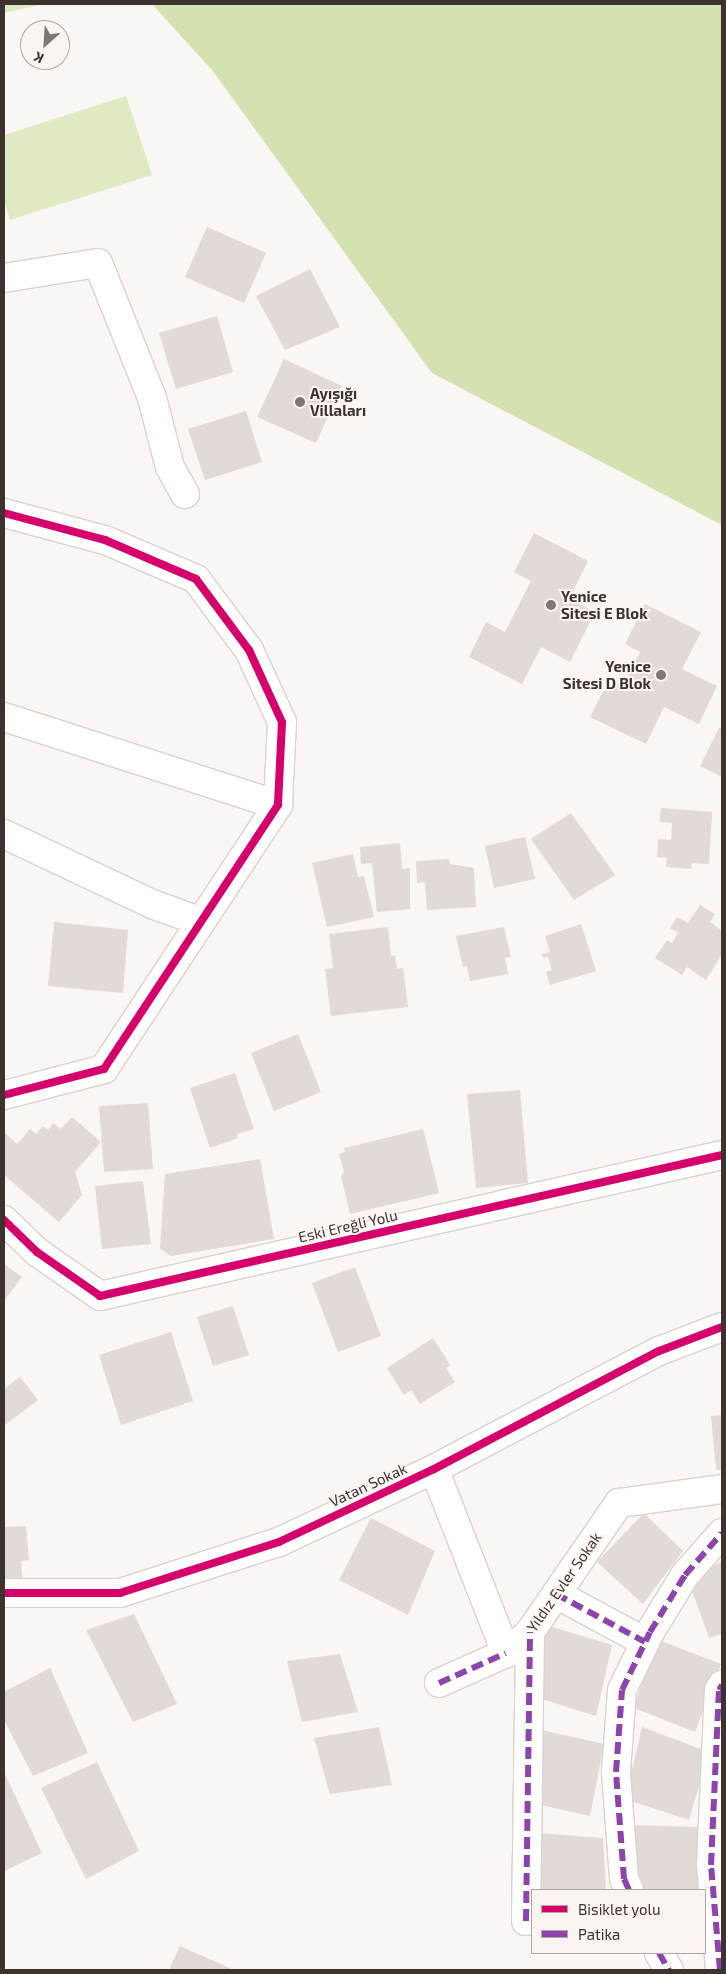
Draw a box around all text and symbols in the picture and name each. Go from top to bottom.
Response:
north arrow [20,20,70,70]
text: K [31,48,46,68]
place label: Ayışığı Villaları [310,384,366,419]
marker: Ayışığı Villaları [294,396,306,408]
place label: Yenice Sitesi E Blok [561,587,648,622]
marker: Yenice Sitesi E Blok [545,599,557,611]
place label: Yenice Sitesi D Blok [563,657,651,692]
marker: Yenice Sitesi D Blok [655,669,667,681]
street label: Eski Ereğli Yolu [296,1206,400,1246]
street label: Vatan Sokak [326,1459,410,1511]
street label: Yıldız Evler Sokak [523,1529,605,1635]
legend [531,1889,706,1954]
text: Bisiklet yolu [578,1900,661,1918]
text: Patika [578,1925,620,1943]

